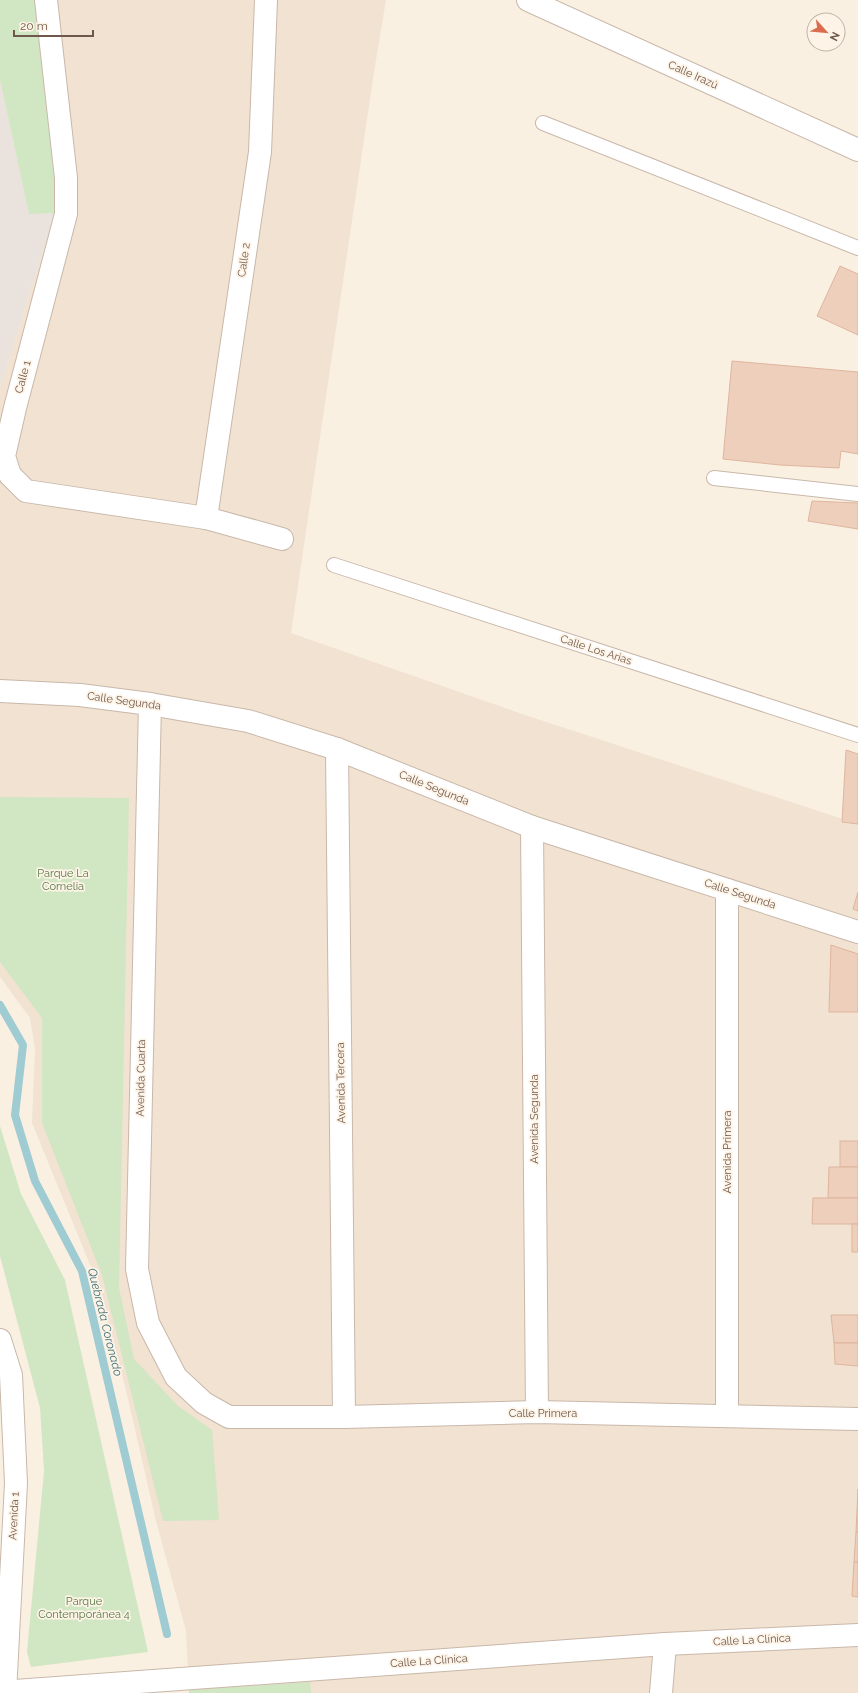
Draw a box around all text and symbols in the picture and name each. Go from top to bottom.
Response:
scale bar [14,12,93,38]
north arrow [806,12,846,52]
text: 20 m [20,19,48,33]
text: N [827,30,842,43]
street label: Calle Irazú [666,58,720,92]
street label: Calle 2 [235,242,253,278]
street label: Calle 1 [12,359,34,395]
street label: Calle Los Arias [559,632,633,668]
street label: Calle Segunda [86,689,162,713]
street label: Calle Segunda [397,768,471,808]
park label: Parque La Cornelia [37,867,89,893]
street label: Calle Segunda [703,876,777,912]
street label: Avenida Cuarta [134,1039,148,1117]
street label: Avenida Tercera [334,1042,348,1124]
street label: Avenida Segunda [528,1074,541,1164]
street label: Avenida Primera [721,1110,734,1194]
water label: Quebrada Coronado [85,1266,125,1378]
street label: Calle Primera [509,1407,577,1420]
street label: Avenida 1 [6,1491,22,1540]
park label: Parque Contemporánea 4 [38,1595,130,1621]
street label: Calle La Clínica [713,1631,791,1649]
street label: Calle La Clínica [390,1652,468,1670]

